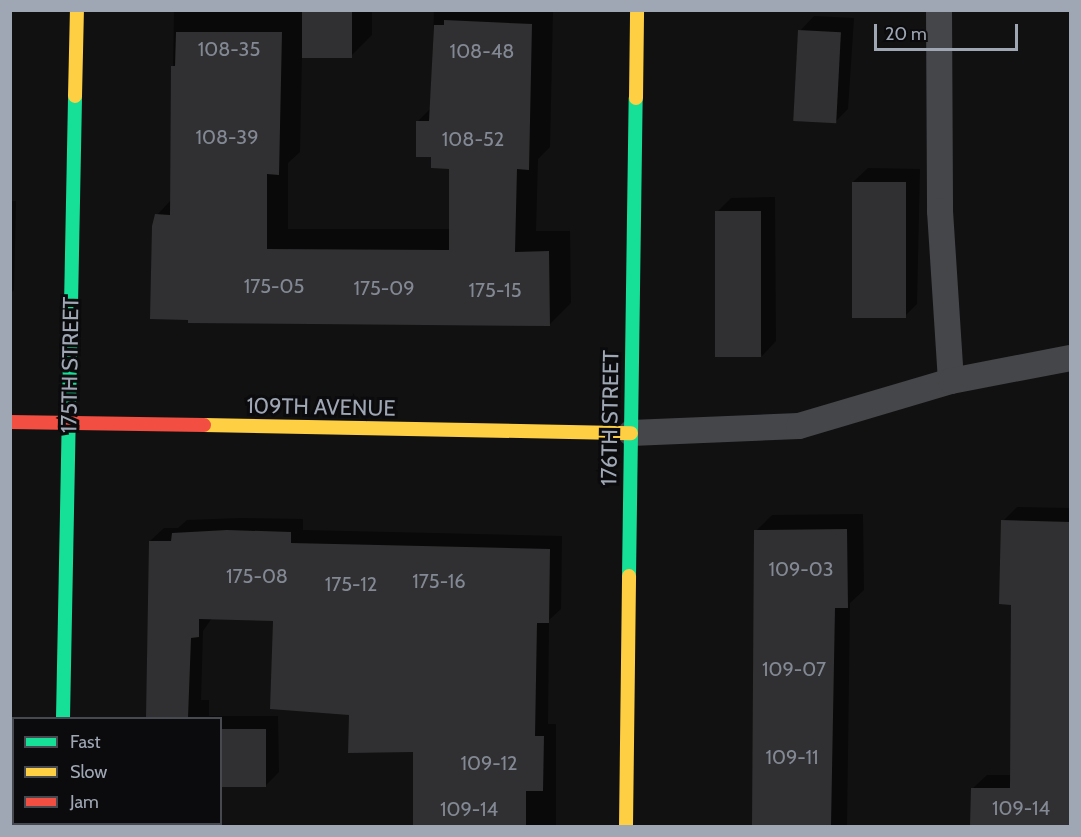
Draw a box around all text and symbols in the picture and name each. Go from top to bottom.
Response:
scale bar [877,12,1021,50]
text: 20 m [885,23,927,45]
house number: 108-35 [198,37,260,61]
house number: 108-48 [450,39,514,63]
house number: 108-39 [196,125,258,149]
house number: 108-52 [442,127,504,151]
house number: 175-05 [244,274,304,298]
house number: 175-09 [353,276,415,300]
house number: 175-15 [469,278,521,302]
street label: 175TH STREET [56,297,84,433]
street label: 176TH STREET [596,350,624,486]
street label: 109TH AVENUE [246,393,396,421]
house number: 109-03 [768,557,834,581]
house number: 175-08 [226,564,288,588]
house number: 175-16 [412,569,466,593]
house number: 175-12 [325,572,377,596]
house number: 109-07 [762,657,826,681]
legend [12,717,222,825]
text: Fast [70,731,101,753]
house number: 109-11 [765,745,819,769]
house number: 109-12 [460,751,518,775]
text: Slow [70,761,107,783]
text: Jam [70,791,99,813]
house number: 109-14 [992,796,1050,820]
house number: 109-14 [440,797,498,821]

